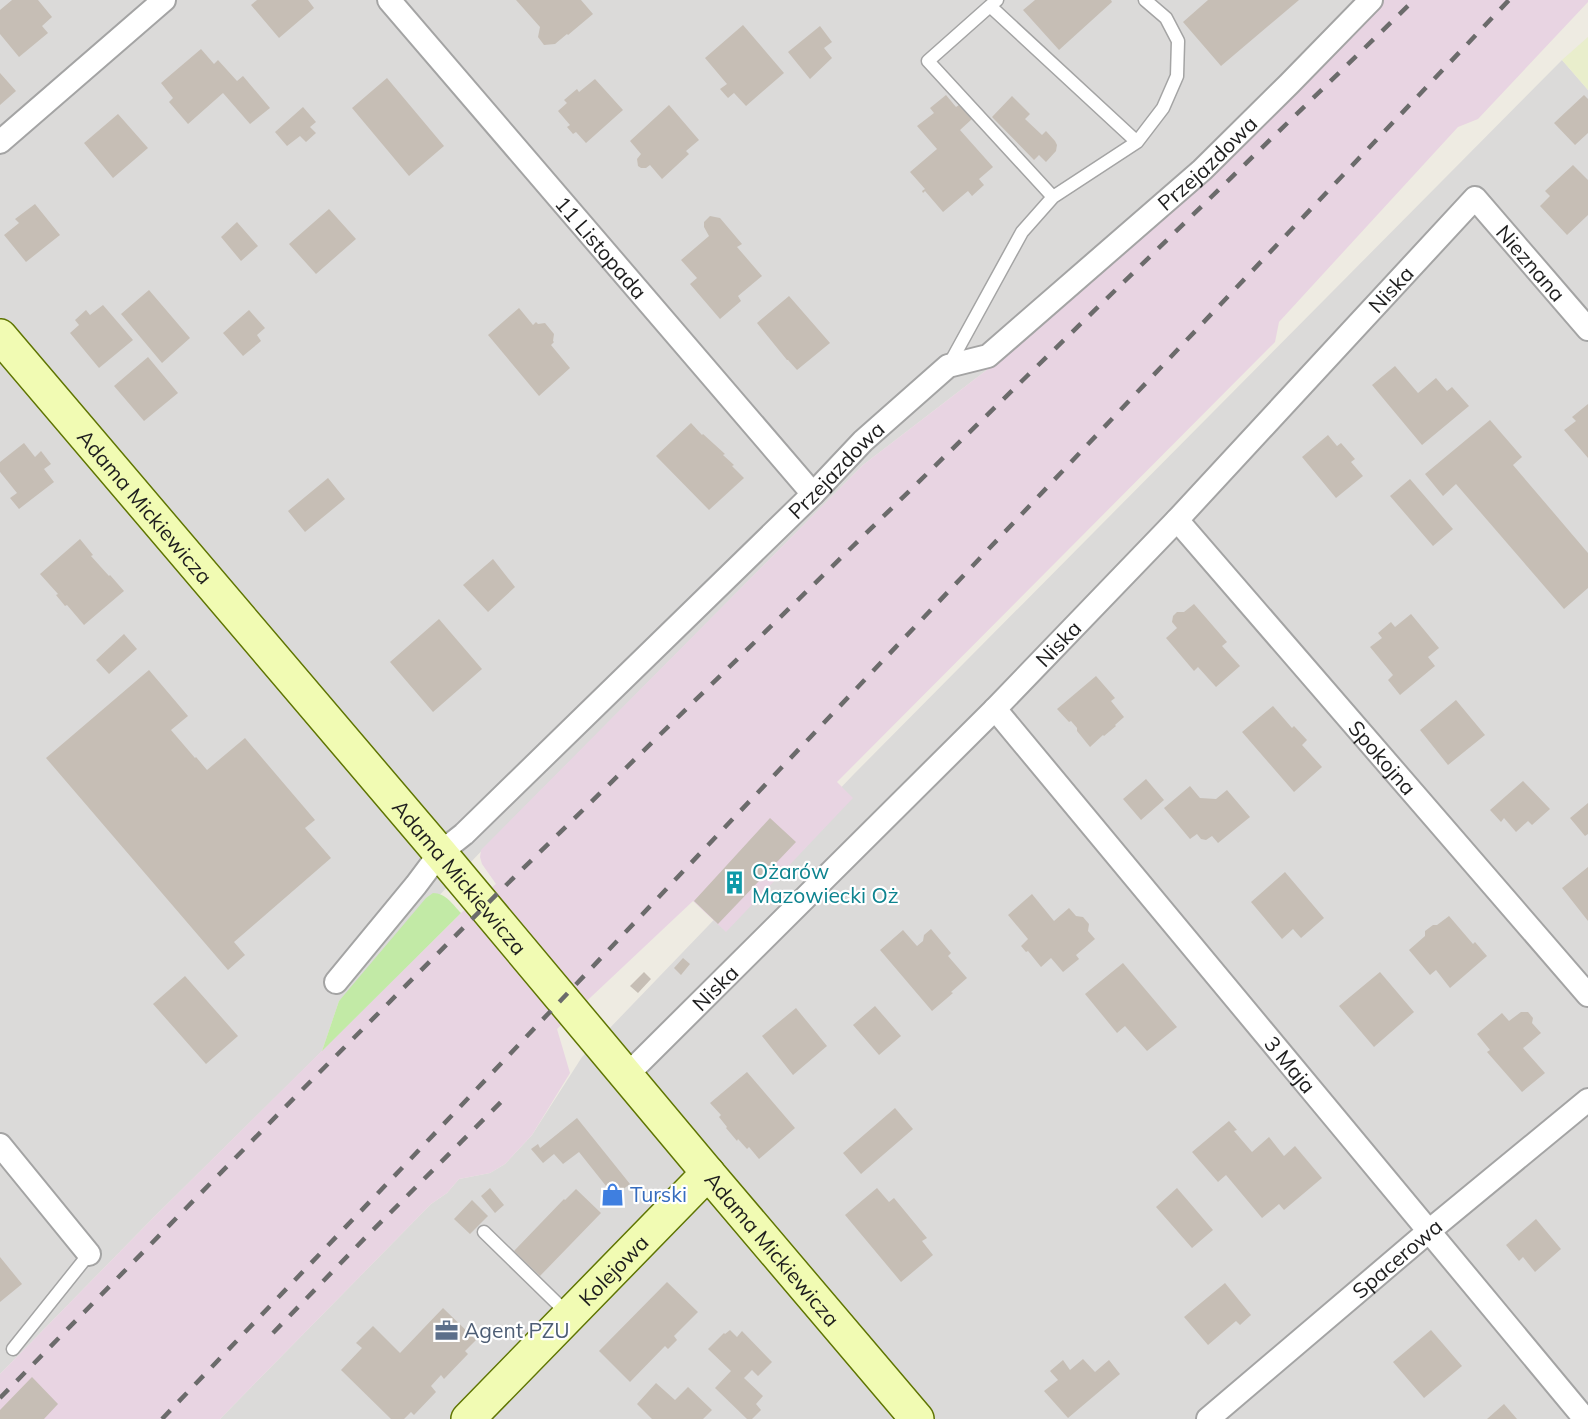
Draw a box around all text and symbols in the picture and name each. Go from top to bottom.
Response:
street label: Przejazdowa [1152,110,1262,216]
street label: 11 Listopada [550,191,653,304]
street label: Nieznana [1491,219,1571,307]
street label: Niska [1363,260,1419,318]
street label: Przejazdowa [782,415,890,524]
street label: Adama Mickiewicza [72,424,218,589]
street label: Niska [1030,615,1086,672]
street label: Spokojna [1343,715,1422,800]
street label: Adama Mickiewicza [387,794,532,960]
place label: Ożarów Mazowiecki Oż [752,858,899,908]
building icon: Ożarów Mazowiecki Oż [721,870,747,896]
street label: Niska [686,959,743,1016]
street label: 3 Maja [1259,1031,1321,1098]
street label: Adama Mickiewicza [700,1166,846,1332]
shop icon: Turski [599,1181,625,1207]
place label: Turski [630,1181,687,1207]
street label: Spacerowa [1347,1213,1447,1304]
street label: Kolejowa [573,1229,654,1311]
office icon: Agent PZU [433,1317,459,1343]
place label: Agent PZU [464,1317,570,1343]

